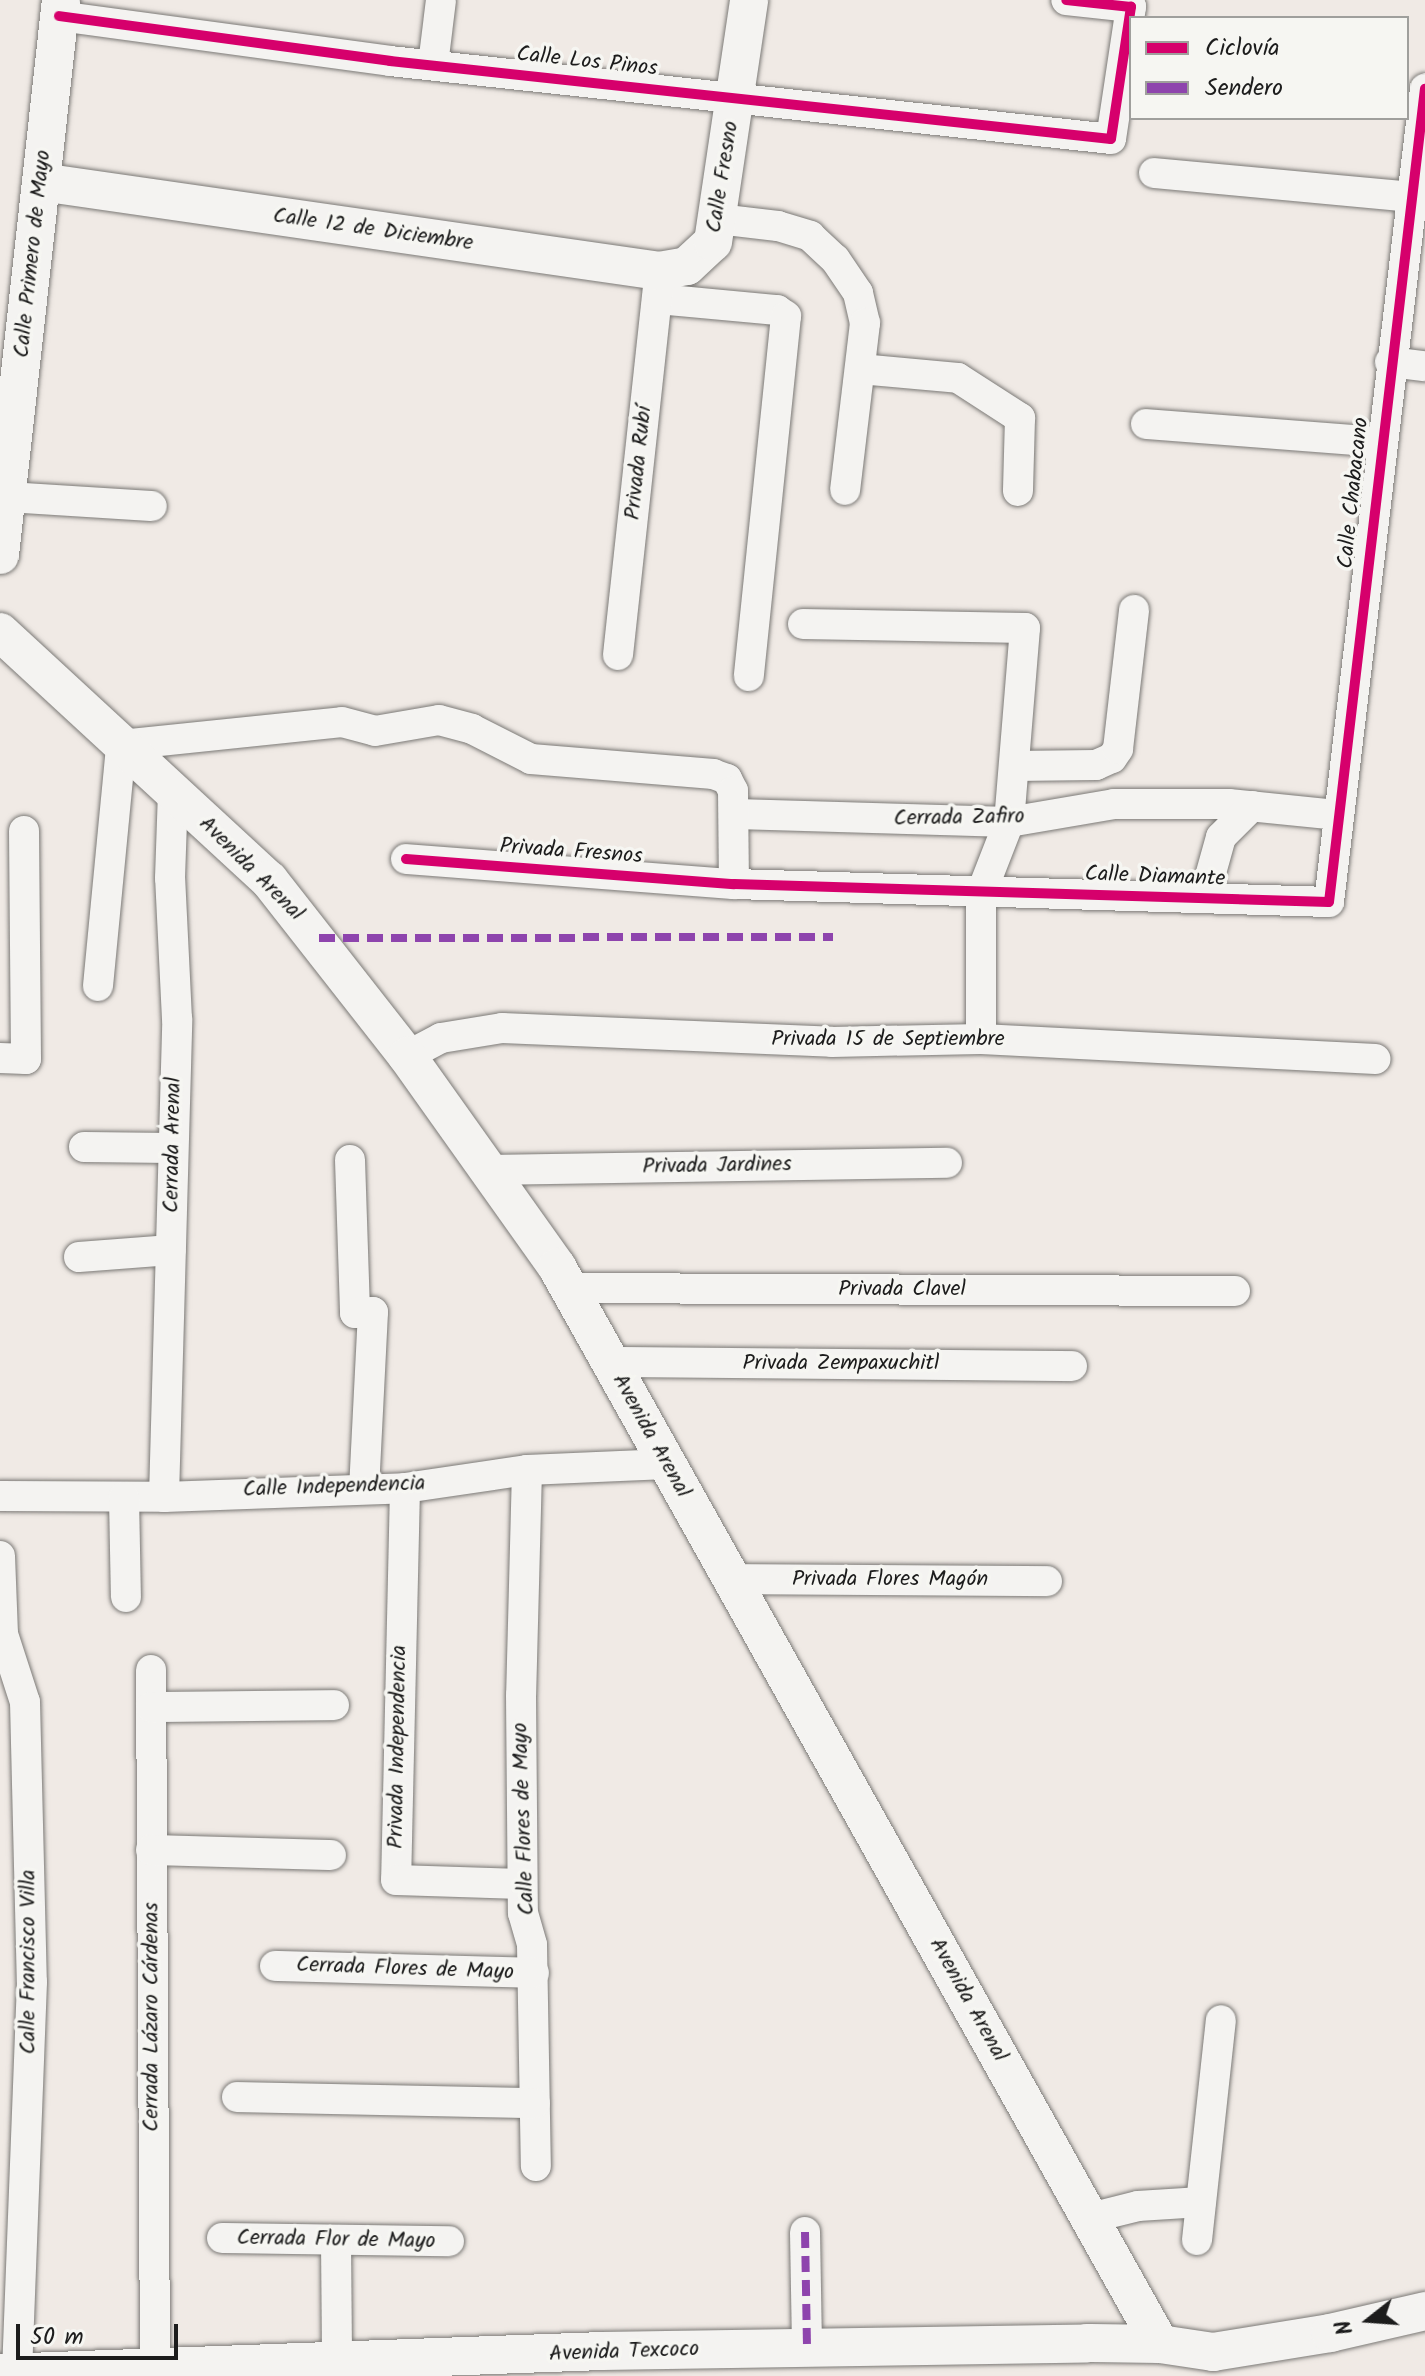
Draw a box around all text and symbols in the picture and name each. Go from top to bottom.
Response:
legend [1129,16,1409,120]
text: Ciclovía [1205,29,1280,68]
street label: Calle Los Pinos [515,41,659,83]
text: Sendero [1205,69,1283,108]
street label: Calle Fresno [701,119,745,235]
street label: Calle Primero de Mayo [9,149,57,359]
street label: Calle 12 de Diciembre [271,203,475,257]
street label: Privada Rubí [620,405,658,521]
street label: Calle Chabacano [1333,416,1375,570]
street label: Cerrada Zafiro [893,804,1025,832]
street label: Avenida Arenal [193,811,309,927]
street label: Privada Fresnos [499,834,643,870]
street label: Calle Diamante [1084,861,1226,893]
street label: Privada 15 de Septiembre [771,1027,1005,1053]
street label: Cerrada Arenal [159,1077,187,1213]
street label: Privada Jardines [642,1151,792,1181]
street label: Privada Clavel [838,1277,966,1303]
street label: Privada Zempaxuchitl [743,1351,939,1377]
street label: Avenida Arenal [606,1369,696,1503]
street label: Calle Independencia [242,1471,426,1503]
street label: Privada Flores Magón [792,1567,988,1593]
street label: Privada Independencia [383,1645,413,1849]
street label: Calle Flores de Mayo [507,1722,541,1916]
street label: Calle Francisco Villa [16,1870,42,2054]
street label: Cerrada Lázaro Cárdenas [139,1902,165,2132]
street label: Avenida Arenal [923,1933,1013,2067]
street label: Cerrada Flores de Mayo [296,1952,514,1986]
street label: Cerrada Flor de Mayo [236,2225,436,2255]
north arrow [1329,2280,1409,2360]
scale bar [20,2308,182,2358]
text: N [1327,2315,1364,2339]
text: 50 m [30,2318,84,2357]
street label: Avenida Texcoco [548,2336,700,2368]

